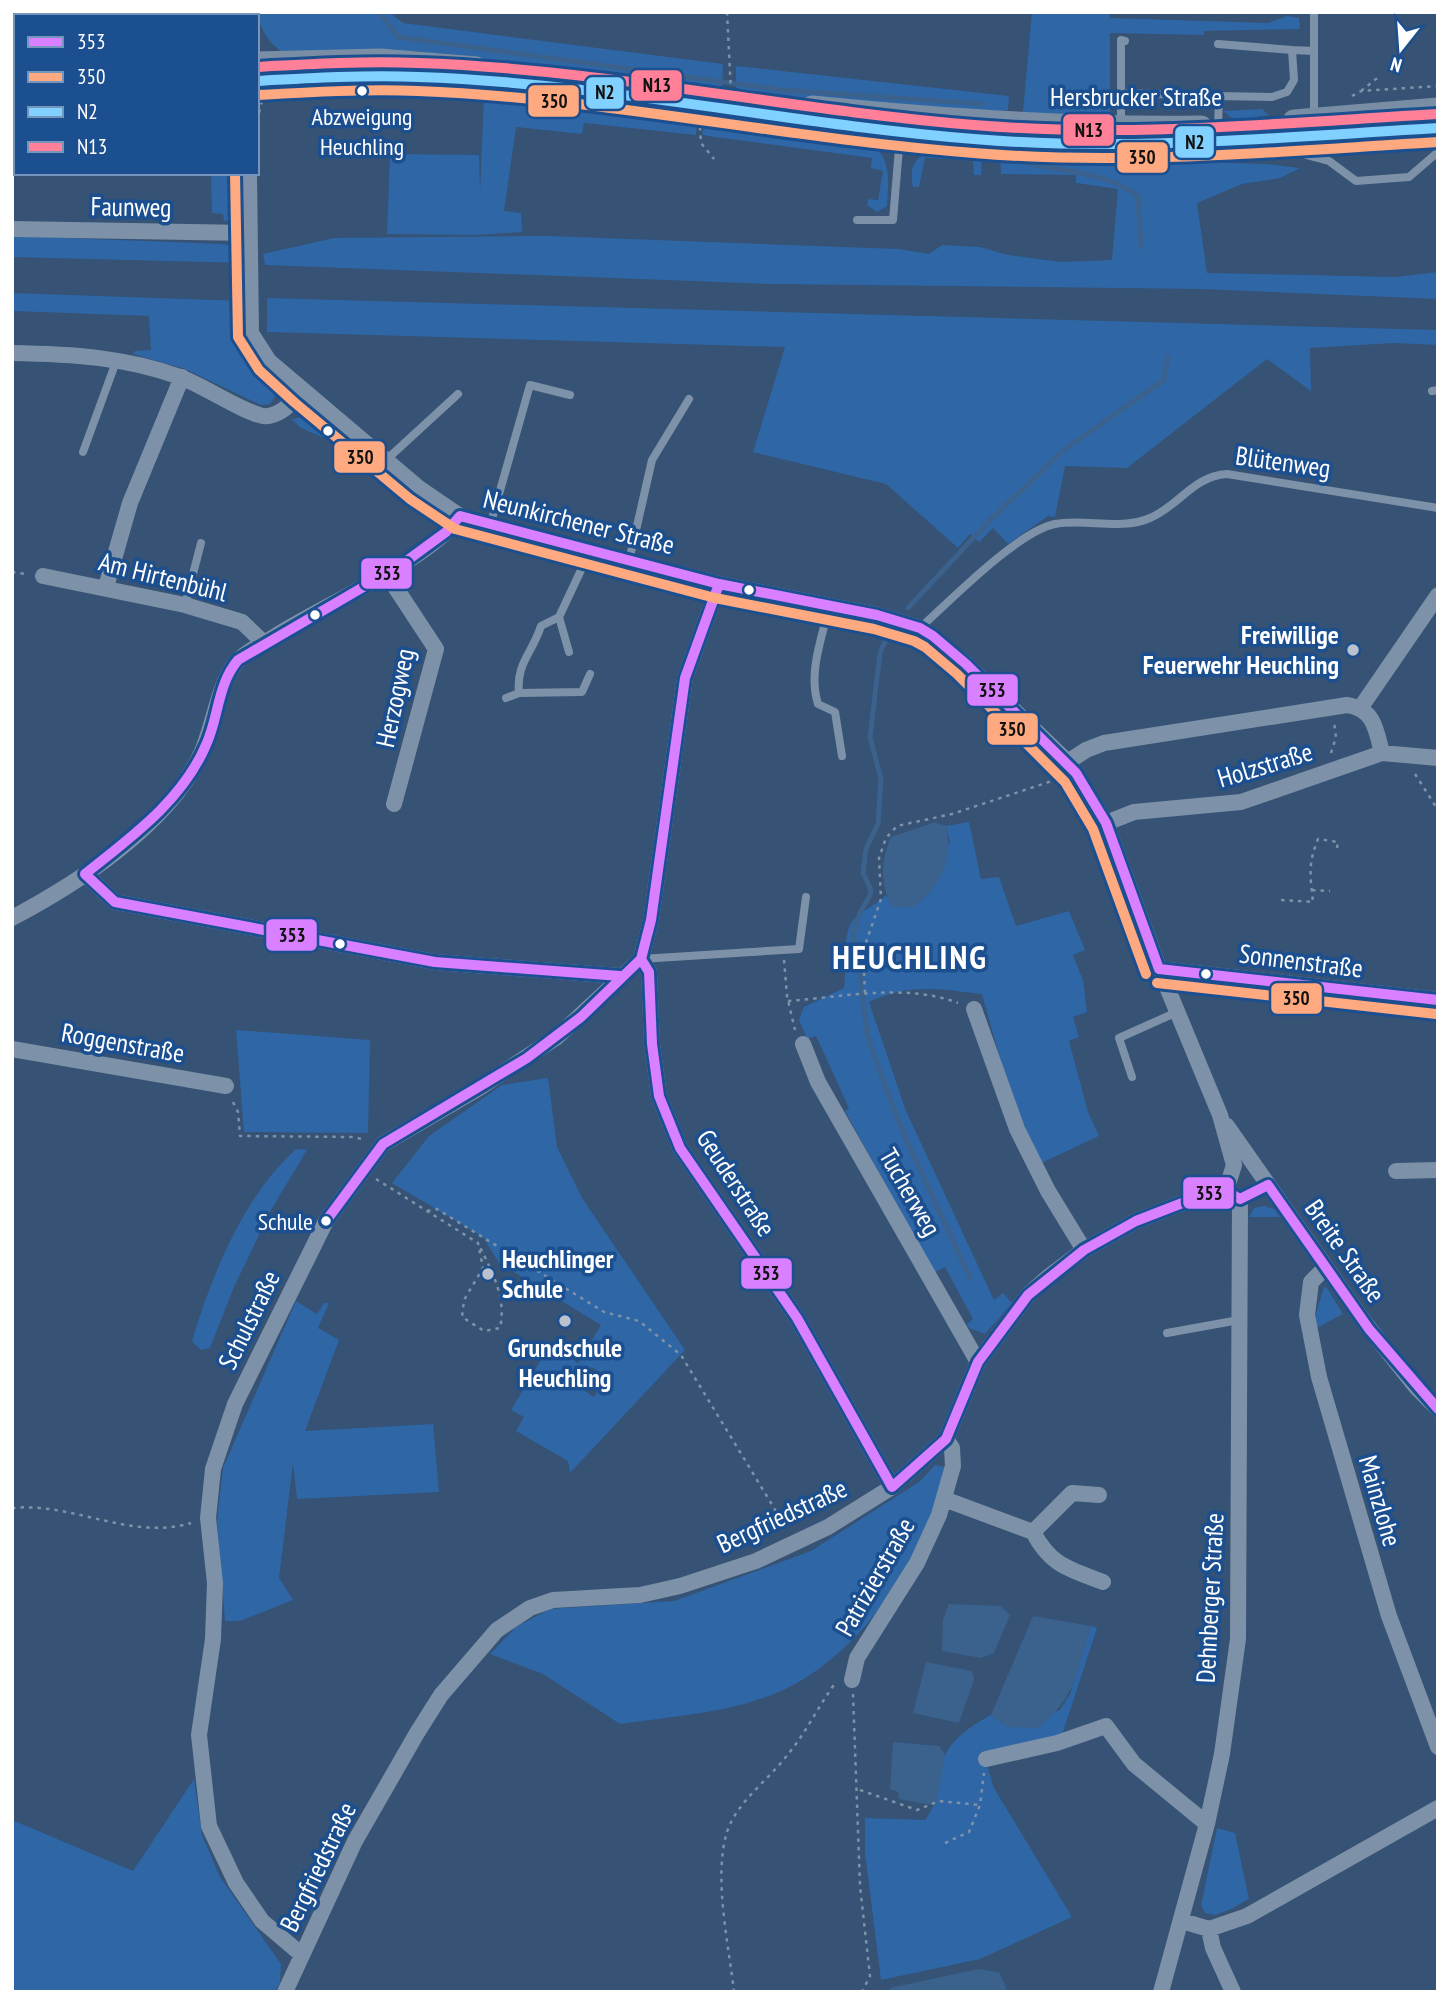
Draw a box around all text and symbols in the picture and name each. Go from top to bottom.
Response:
legend [14,14,259,175]
north arrow [1366,14,1436,84]
text: 353 [77,28,105,55]
text: N [1388,52,1404,78]
text: 350 [77,63,105,90]
line badge: N13 [630,69,683,102]
text: N13 [643,73,671,97]
line badge: N2 [585,76,625,110]
text: N2 [595,80,615,104]
street label: Hersbrucker Straße [1050,80,1222,113]
marker: Abzweigung Heuchling [355,84,369,98]
line badge: 350 [527,84,580,118]
text: 350 [540,89,568,113]
text: N2 [77,98,98,125]
place label: Abzweigung Heuchling [312,101,412,162]
line badge: N13 [1062,113,1115,147]
text: N13 [1075,118,1103,142]
line badge: N2 [1174,125,1215,159]
text: N2 [1185,130,1205,154]
text: N13 [77,133,107,160]
line badge: 350 [1116,141,1169,174]
text: 350 [1128,145,1156,169]
street label: Faunweg [90,189,172,224]
unlabelled marker [321,424,335,438]
street label: Blütenweg [1233,439,1333,484]
line badge: 350 [333,440,386,474]
text: 350 [346,445,374,469]
street label: Neunkirchener Straße [480,482,678,561]
street label: Am Hirtenbühl [95,545,231,608]
line badge: 353 [360,557,413,590]
text: 353 [373,561,401,585]
unlabelled marker [742,583,756,597]
unlabelled marker [308,608,322,622]
place label: Freiwillige Feuerwehr Heuchling [1143,618,1339,681]
marker: Freiwillige Feuerwehr Heuchling [1345,642,1361,658]
street label: Herzogweg [368,645,421,750]
line badge: 353 [966,673,1019,707]
text: 353 [978,678,1006,702]
line badge: 350 [986,712,1039,746]
text: 350 [998,717,1026,741]
street label: Holzstraße [1213,734,1316,795]
line badge: 353 [265,918,318,952]
text: 353 [278,923,306,947]
district label: HEUCHLING [832,935,988,978]
unlabelled marker [333,937,347,951]
street label: Sonnenstraße [1237,937,1365,984]
unlabelled marker [1199,967,1213,981]
line badge: 350 [1270,982,1323,1015]
text: 350 [1282,986,1310,1010]
street label: Roggenstraße [59,1015,187,1070]
street label: Geuderstraße [690,1123,783,1242]
street label: Tucherweg [872,1142,949,1242]
line badge: 353 [1182,1176,1235,1210]
text: 353 [1195,1181,1223,1205]
street label: Breite Straße [1298,1193,1393,1309]
place label: Schule [258,1206,313,1237]
marker: Schule [319,1214,333,1228]
place label: Heuchlinger Schule [502,1242,614,1305]
line badge: 353 [740,1257,793,1290]
text: 353 [752,1261,780,1285]
street label: Schulstraße [210,1265,287,1375]
marker: Heuchlinger Schule [480,1266,496,1282]
marker: Grundschule Heuchling [557,1313,573,1329]
place label: Grundschule Heuchling [508,1331,622,1394]
street label: Mainzlohe [1352,1452,1409,1550]
street label: Bergfriedstraße [712,1471,852,1560]
street label: Patrizierstraße [828,1512,922,1642]
street label: Dehnberger Straße [1189,1512,1230,1684]
street label: Bergfriedstraße [272,1797,363,1937]

